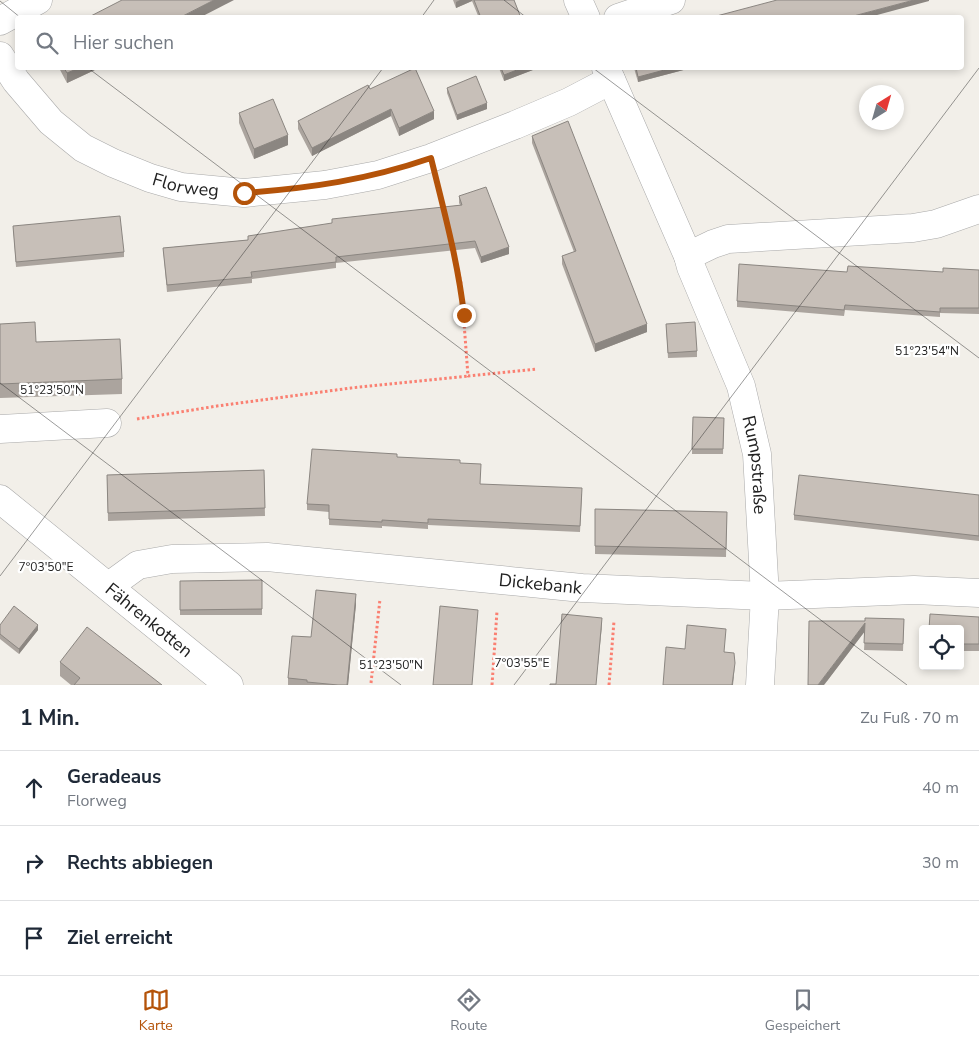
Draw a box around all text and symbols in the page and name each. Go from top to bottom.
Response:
search box [15,15,964,70]
icon: search [33,29,61,57]
text: Hier suchen [73,30,174,56]
north arrow [859,85,904,130]
street label: Florweg [150,167,220,203]
route start [233,182,256,205]
route end [453,304,476,327]
text: 51°23'54"N [895,343,959,359]
text: 51°23'50"N [20,382,84,398]
street label: Rumpstraße [736,413,772,515]
text: 7°03'50"E [19,559,73,575]
street label: Dickebank [498,568,584,600]
street label: Fährenkotten [100,577,198,663]
map controls [919,625,964,670]
button: locate [919,625,964,670]
text: 7°03'55"E [495,655,549,671]
text: 51°23'50"N [359,657,423,673]
text: 1 Min. [20,704,79,732]
text: Zu Fuß · 70 m [860,707,959,729]
text: Geradeaus [67,764,161,790]
icon: ahead [20,774,48,802]
text: 40 m [922,777,959,799]
text: Florweg [67,790,127,812]
icon: right [20,849,48,877]
text: Rechts abbiegen [67,850,213,876]
text: 30 m [922,852,959,874]
icon: arrive [20,924,48,952]
text: Ziel erreicht [67,925,172,951]
tab: Karte [139,986,173,1035]
tab: Route [450,986,487,1035]
tab: Gespeichert [765,986,840,1035]

